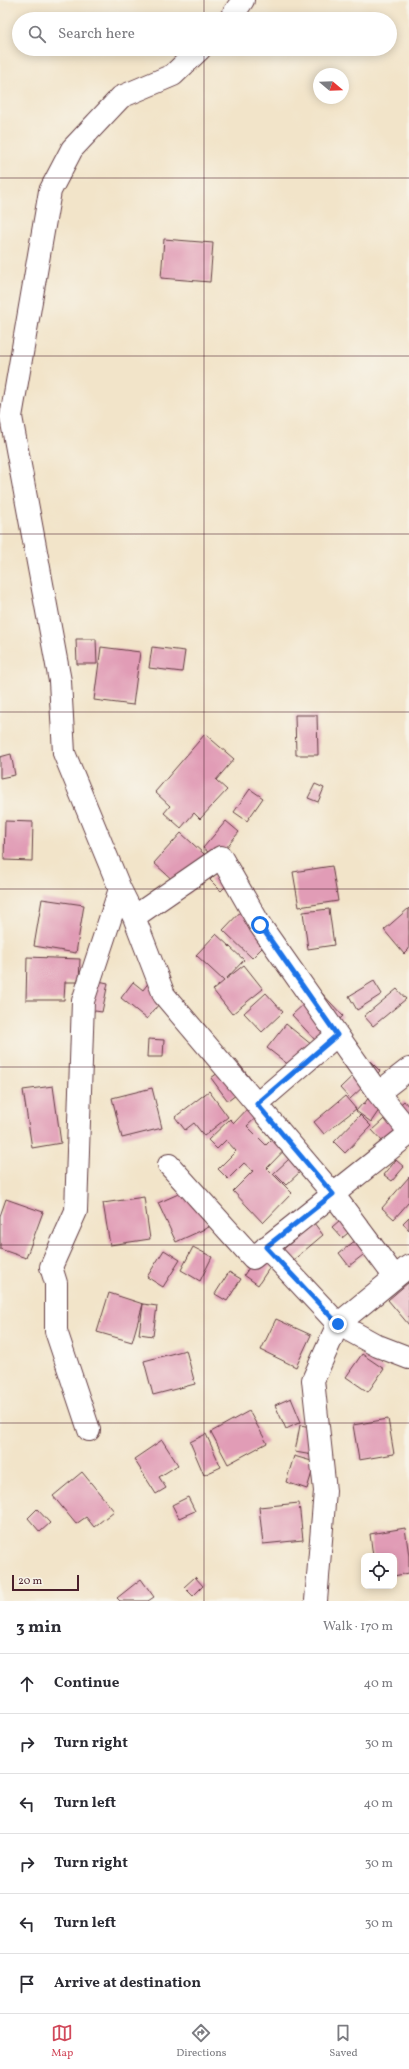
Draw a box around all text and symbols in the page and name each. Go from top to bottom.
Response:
search box [12,12,397,56]
icon: search [26,23,48,45]
text: Search here [58,24,135,45]
north arrow [313,68,349,104]
route start [251,916,269,934]
route end [329,1315,347,1333]
map controls [361,1553,397,1589]
button: locate [361,1553,397,1589]
scale bar [12,1573,79,1592]
text: 20 m [18,1574,42,1589]
text: 3 min [16,1616,62,1639]
text: Walk · 170 m [323,1618,393,1636]
icon: ahead [16,1673,38,1695]
text: Continue [54,1673,119,1694]
text: 40 m [364,1675,393,1693]
icon: right [16,1733,38,1755]
text: Turn right [54,1733,128,1754]
text: 30 m [365,1735,393,1753]
icon: left [16,1793,38,1815]
text: Turn left [54,1793,116,1814]
text: 40 m [364,1795,393,1813]
icon: right [16,1853,38,1875]
text: Turn right [54,1853,128,1874]
text: 30 m [365,1855,393,1873]
icon: left [16,1913,38,1935]
text: Turn left [54,1913,116,1934]
text: 30 m [365,1915,393,1933]
icon: arrive [16,1973,38,1995]
text: Arrive at destination [54,1973,201,1994]
tab: Map [51,2022,73,2061]
tab: Directions [176,2022,227,2061]
tab: Saved [329,2022,358,2061]

